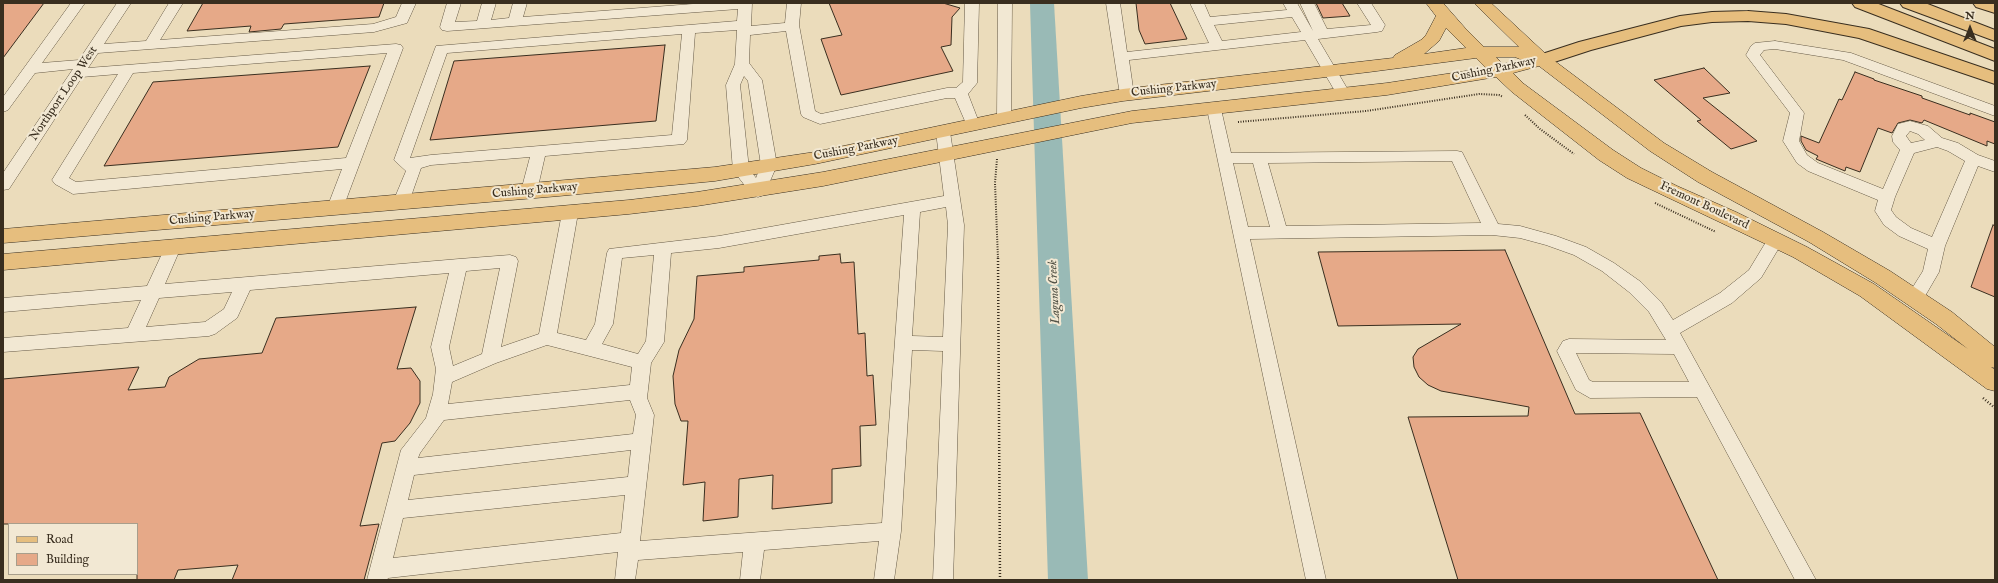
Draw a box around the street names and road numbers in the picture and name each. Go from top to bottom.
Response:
street label: Northport Loop West [27,44,101,144]
street label: Cushing Parkway [1451,54,1537,86]
street label: Cushing Parkway [1131,77,1217,101]
street label: Cushing Parkway [813,134,899,164]
street label: Fremont Boulevard [1657,179,1751,233]
street label: Cushing Parkway [492,180,578,202]
street label: Cushing Parkway [169,207,255,229]

